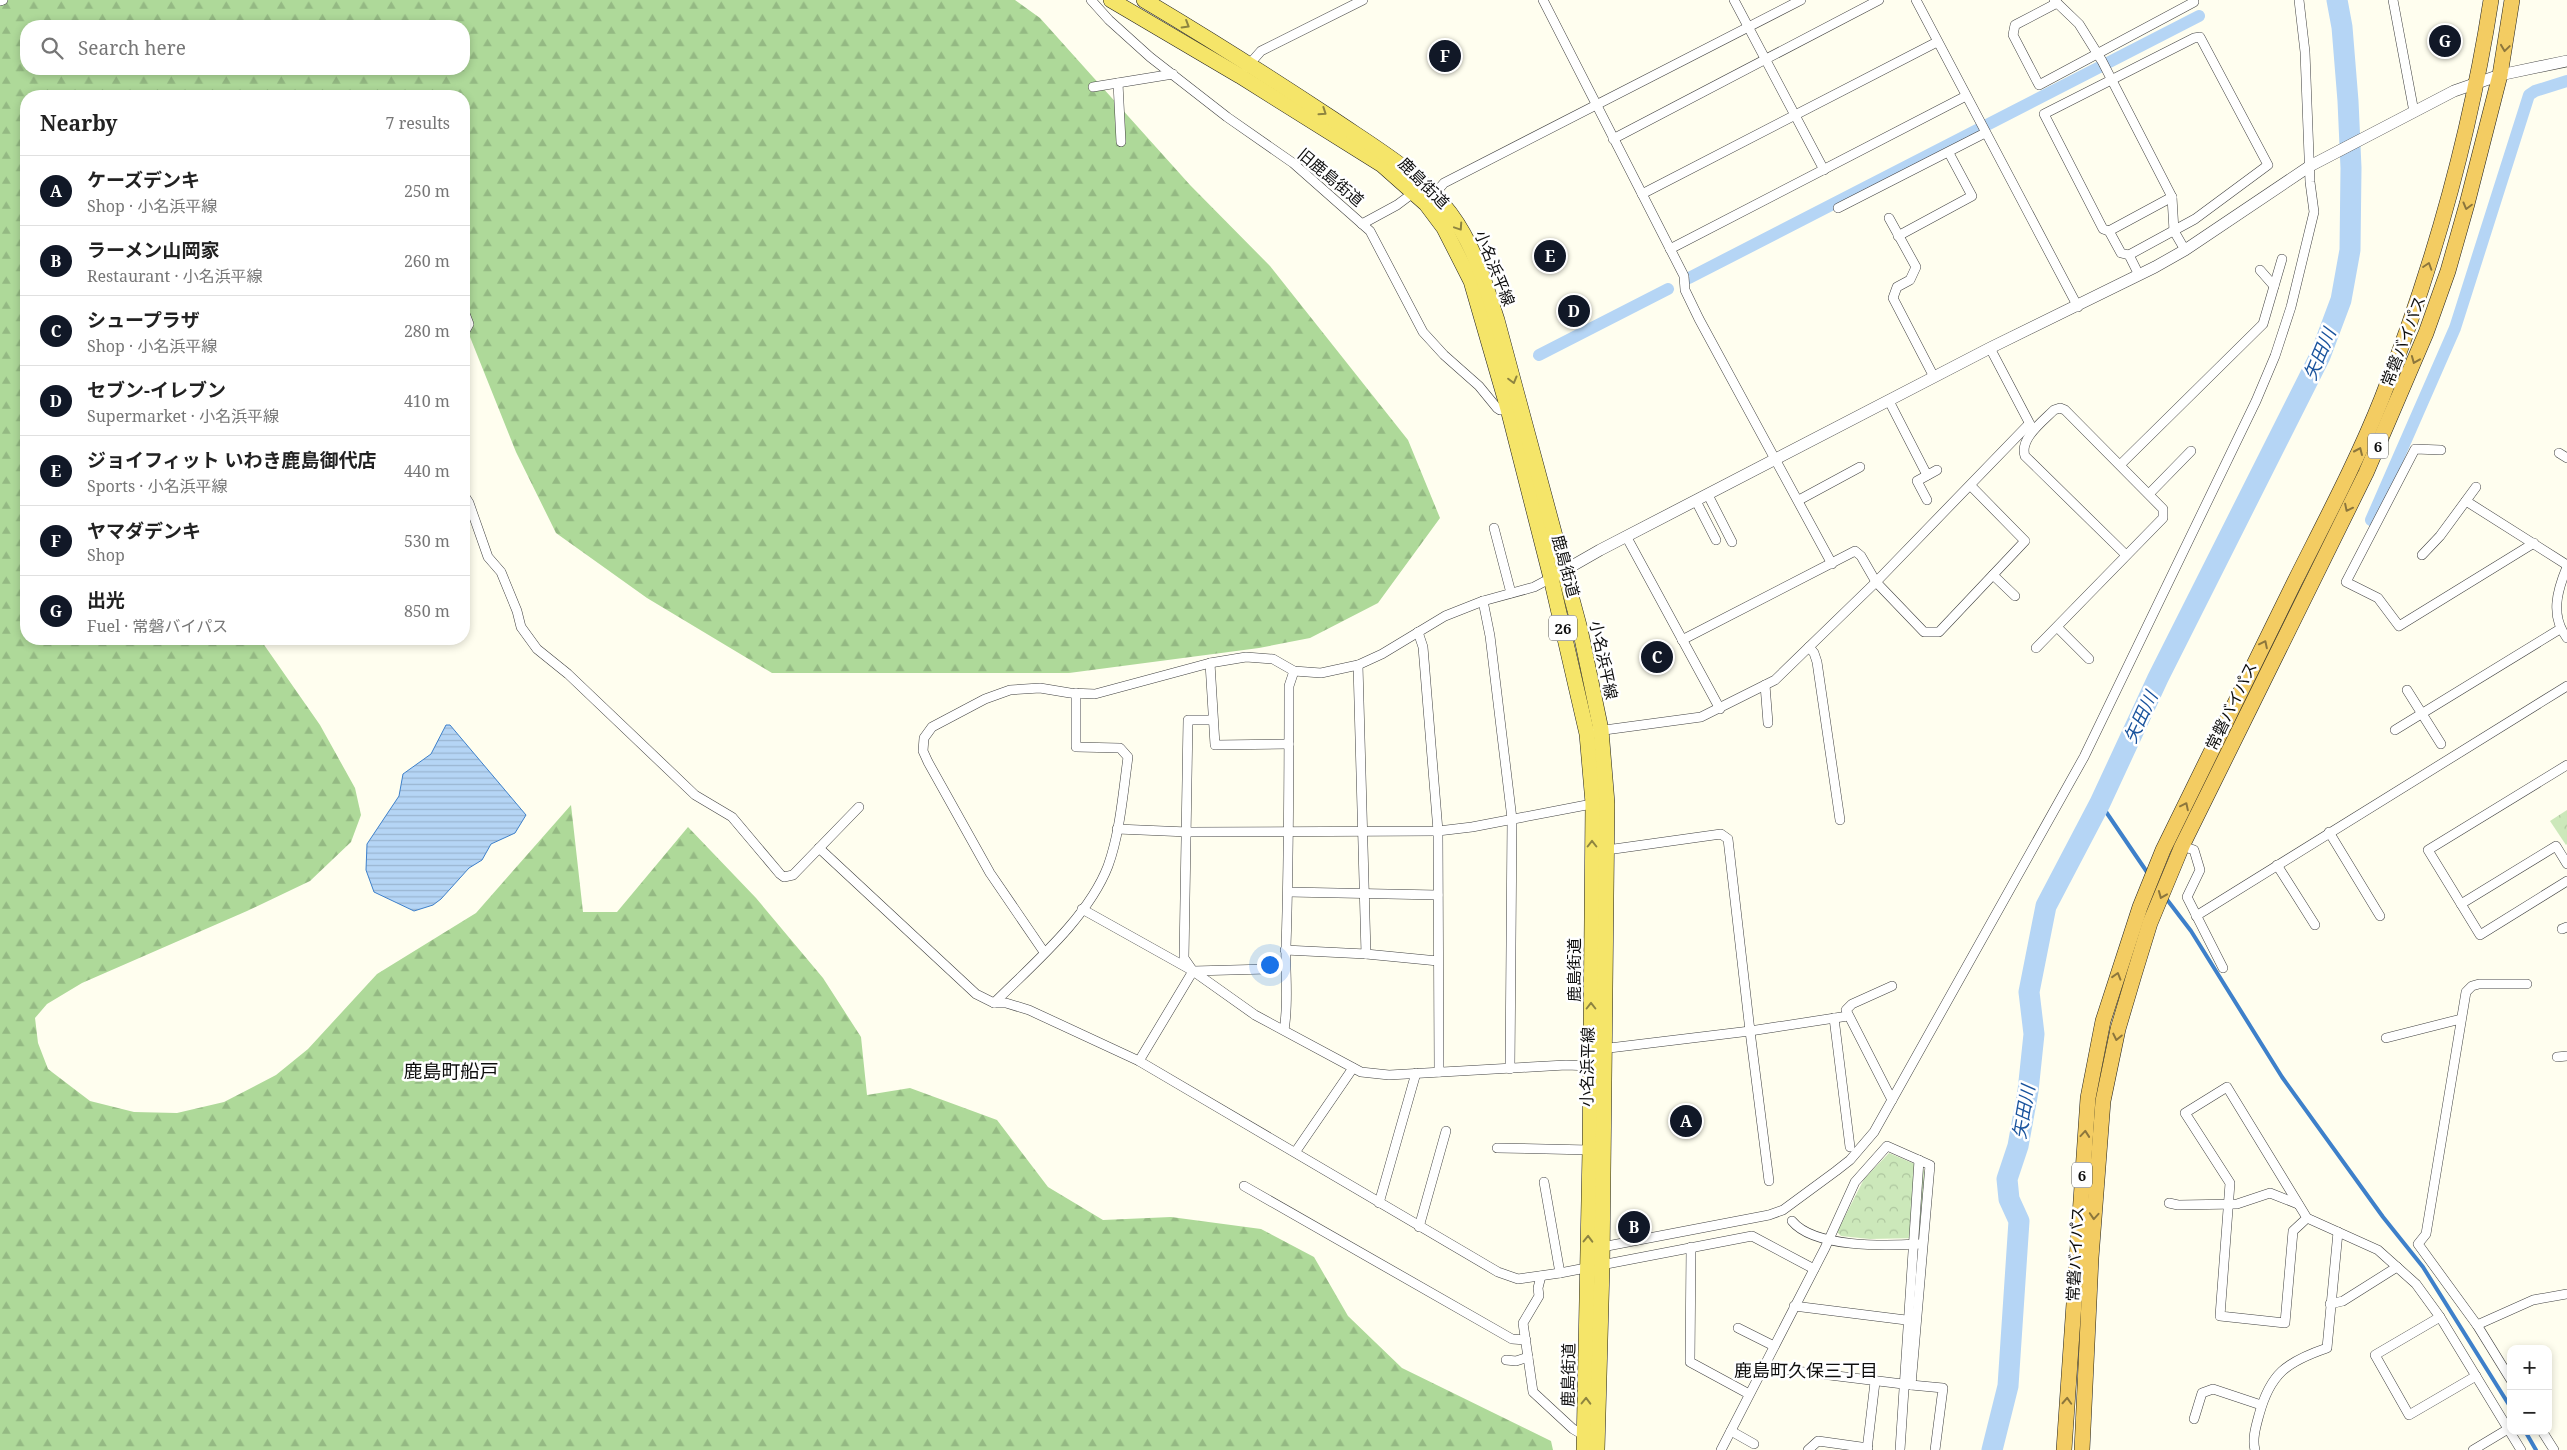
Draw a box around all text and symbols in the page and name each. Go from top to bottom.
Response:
one-way arrow [1180,19,1189,29]
search box [20,20,470,75]
pin: G [2429,22,2461,60]
icon: search [38,34,66,62]
text: Search here [78,35,186,61]
pin: F [1429,37,1461,75]
one-way arrow [2500,44,2510,53]
one-way arrow [1317,106,1326,115]
text: Nearby [40,109,118,137]
text: 7 results [386,112,450,134]
street label: 旧鹿島街道 [1293,143,1369,211]
street label: 鹿島街道 [1394,153,1454,213]
text: ケーズデンキ [87,167,200,193]
text: A [50,180,62,202]
text: 250 m [404,180,450,202]
text: Shop · 小名浜平線 [87,195,217,217]
one-way arrow [2462,202,2472,210]
one-way arrow [1453,222,1463,231]
street label: 小名浜平線 [1470,227,1520,309]
text: ラーメン山岡家 [87,237,219,263]
pin: E [1534,237,1566,275]
text: B [51,250,61,272]
text: 260 m [404,250,450,272]
one-way arrow [2423,263,2433,271]
text: Restaurant · 小名浜平線 [87,265,263,287]
pin: D [1558,292,1590,330]
street label: 常磐バイパス [2376,292,2430,390]
text: シュープラザ [87,307,200,333]
text: C [51,320,61,342]
text: 280 m [404,320,450,342]
water label: 矢田川 [2297,323,2341,384]
text: Shop · 小名浜平線 [87,335,217,357]
one-way arrow [2410,355,2421,364]
one-way arrow [1507,375,1518,384]
text: セブン-イレブン [87,377,226,403]
text: D [50,390,62,412]
text: 410 m [404,390,450,412]
text: Supermarket · 小名浜平線 [87,405,279,427]
road number: 6 [2368,434,2388,458]
text: ジョイフィット いわき鹿島御代店 [87,447,377,473]
one-way arrow [2352,447,2363,456]
text: E [51,460,61,482]
text: 440 m [404,460,450,482]
text: Sports · 小名浜平線 [87,475,227,497]
one-way arrow [2344,503,2354,512]
text: ヤマダデンキ [87,518,201,544]
text: F [51,530,61,552]
text: 530 m [404,530,450,552]
street label: 鹿島街道 [1547,532,1585,600]
text: Shop [87,544,125,566]
text: 出光 [87,587,125,613]
text: G [50,600,62,622]
text: 850 m [404,600,450,622]
text: Fuel · 常磐バイパス [87,615,228,637]
road number: 26 [1549,616,1577,640]
street label: 小名浜平線 [1585,619,1623,701]
pin: C [1641,638,1673,676]
one-way arrow [2258,640,2269,649]
street label: 常磐バイパス [2200,658,2262,754]
water label: 矢田川 [2118,686,2163,747]
one-way arrow [2179,802,2189,811]
one-way arrow [1587,840,1597,848]
one-way arrow [2158,890,2168,899]
street label: 鹿島街道 [1563,938,1585,1002]
your location [1257,952,1283,978]
one-way arrow [2111,972,2121,980]
one-way arrow [1586,1002,1596,1010]
street label: 小名浜平線 [1575,1027,1599,1107]
one-way arrow [2112,1033,2122,1042]
district label: 鹿島町船戸 [403,1058,499,1084]
water label: 矢田川 [2006,1081,2040,1141]
pin: A [1670,1102,1702,1140]
one-way arrow [2079,1130,2090,1138]
road number: 6 [2072,1162,2092,1188]
street label: 常磐バイパス [2062,1206,2088,1302]
pin: B [1618,1208,1650,1246]
one-way arrow [2089,1212,2100,1220]
one-way arrow [1582,1235,1593,1243]
street label: 鹿島街道 [1556,1343,1580,1407]
map controls [2507,1345,2552,1435]
button: + [2507,1345,2552,1390]
district label: 鹿島町久保三丁目 [1734,1358,1878,1382]
button: − [2507,1390,2552,1435]
one-way arrow [1580,1397,1591,1405]
one-way arrow [2061,1397,2072,1405]

